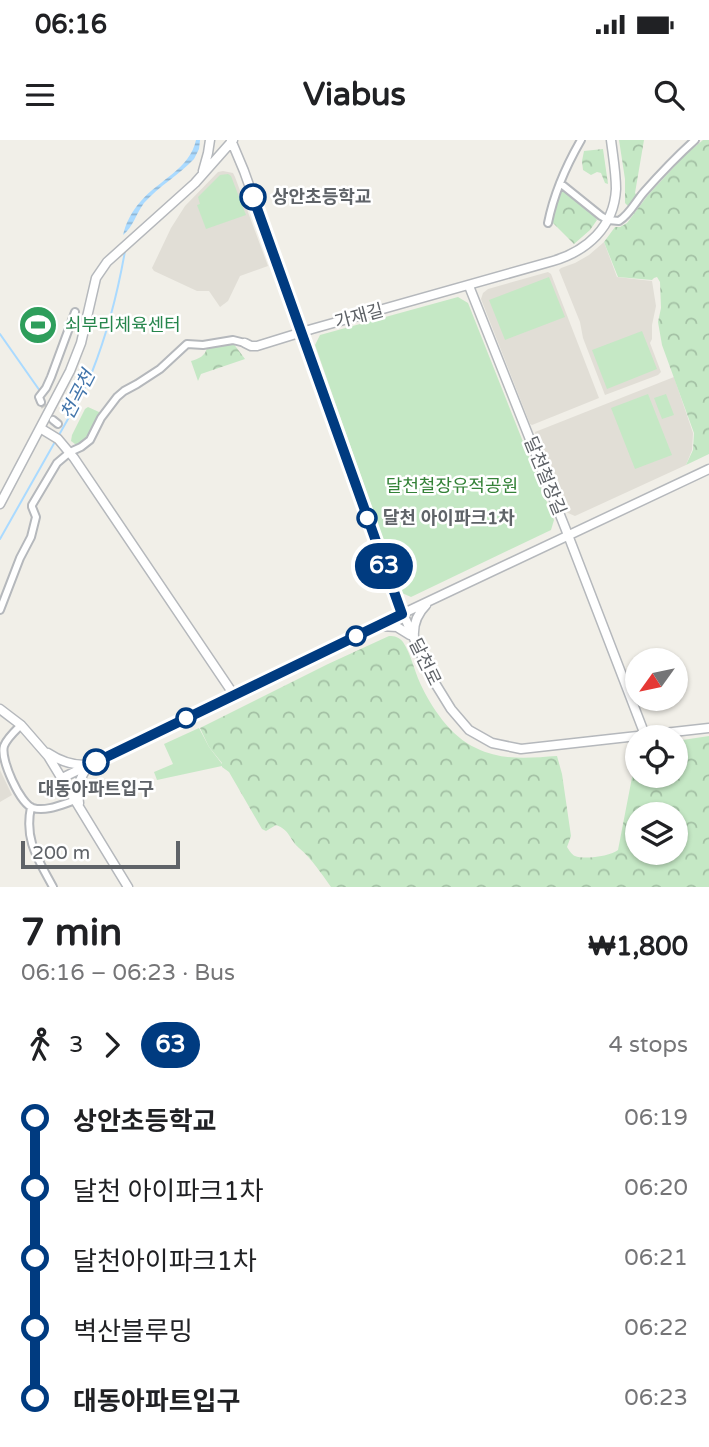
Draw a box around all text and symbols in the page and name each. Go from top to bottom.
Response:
text: 06:16 [35,9,107,40]
icon: menu [21,76,59,114]
text: Viabus [303,76,406,114]
icon: search [650,76,688,114]
marker: 상안초등학교 [240,184,266,210]
place label: 상안초등학교 [272,186,371,208]
street label: 가재길 [332,299,386,333]
sports icon: 쇠부리체육센터 [17,304,59,346]
place label: 쇠부리체육센터 [65,314,181,336]
water label: 천곡천 [56,365,100,423]
street label: 달천철장길 [519,433,571,519]
park label: 달천철장유적공원 [386,475,518,497]
place label: 달천 아이파크1차 [383,507,515,529]
marker: 달천 아이파크1차 [357,508,377,528]
line badge: 63 [352,543,416,589]
text: 63 [369,551,399,580]
unlabelled marker [346,626,366,646]
street label: 달천로 [404,635,446,689]
north arrow [625,648,688,710]
map controls [625,648,688,865]
unlabelled marker [176,708,196,728]
button: locate [625,725,688,788]
marker: 대동아파트입구 [83,749,109,775]
place label: 대동아파트입구 [38,778,154,800]
button: layers [625,802,688,865]
scale bar [21,838,180,870]
text: 200 m [32,842,90,864]
text: 7 min [21,910,122,956]
text: ₩1,800 [588,931,688,962]
text: 06:16 – 06:23 · Bus [21,959,235,987]
icon: walk [21,1026,59,1064]
icon: forward [93,1026,131,1064]
text: 63 [155,1030,186,1059]
text: 3 [69,1031,83,1059]
text: 4 stops [608,1031,688,1059]
text: 06:19 [624,1104,688,1132]
text: 상안초등학교 [73,1106,217,1137]
text: 06:20 [624,1174,688,1202]
text: 달천 아이파크1차 [73,1176,264,1207]
text: 06:21 [624,1244,688,1272]
text: 달천아이파크1차 [73,1246,257,1277]
text: 06:22 [624,1314,688,1342]
text: 벽산블루밍 [73,1316,193,1347]
text: 06:23 [624,1384,688,1412]
text: 대동아파트입구 [73,1386,240,1417]

